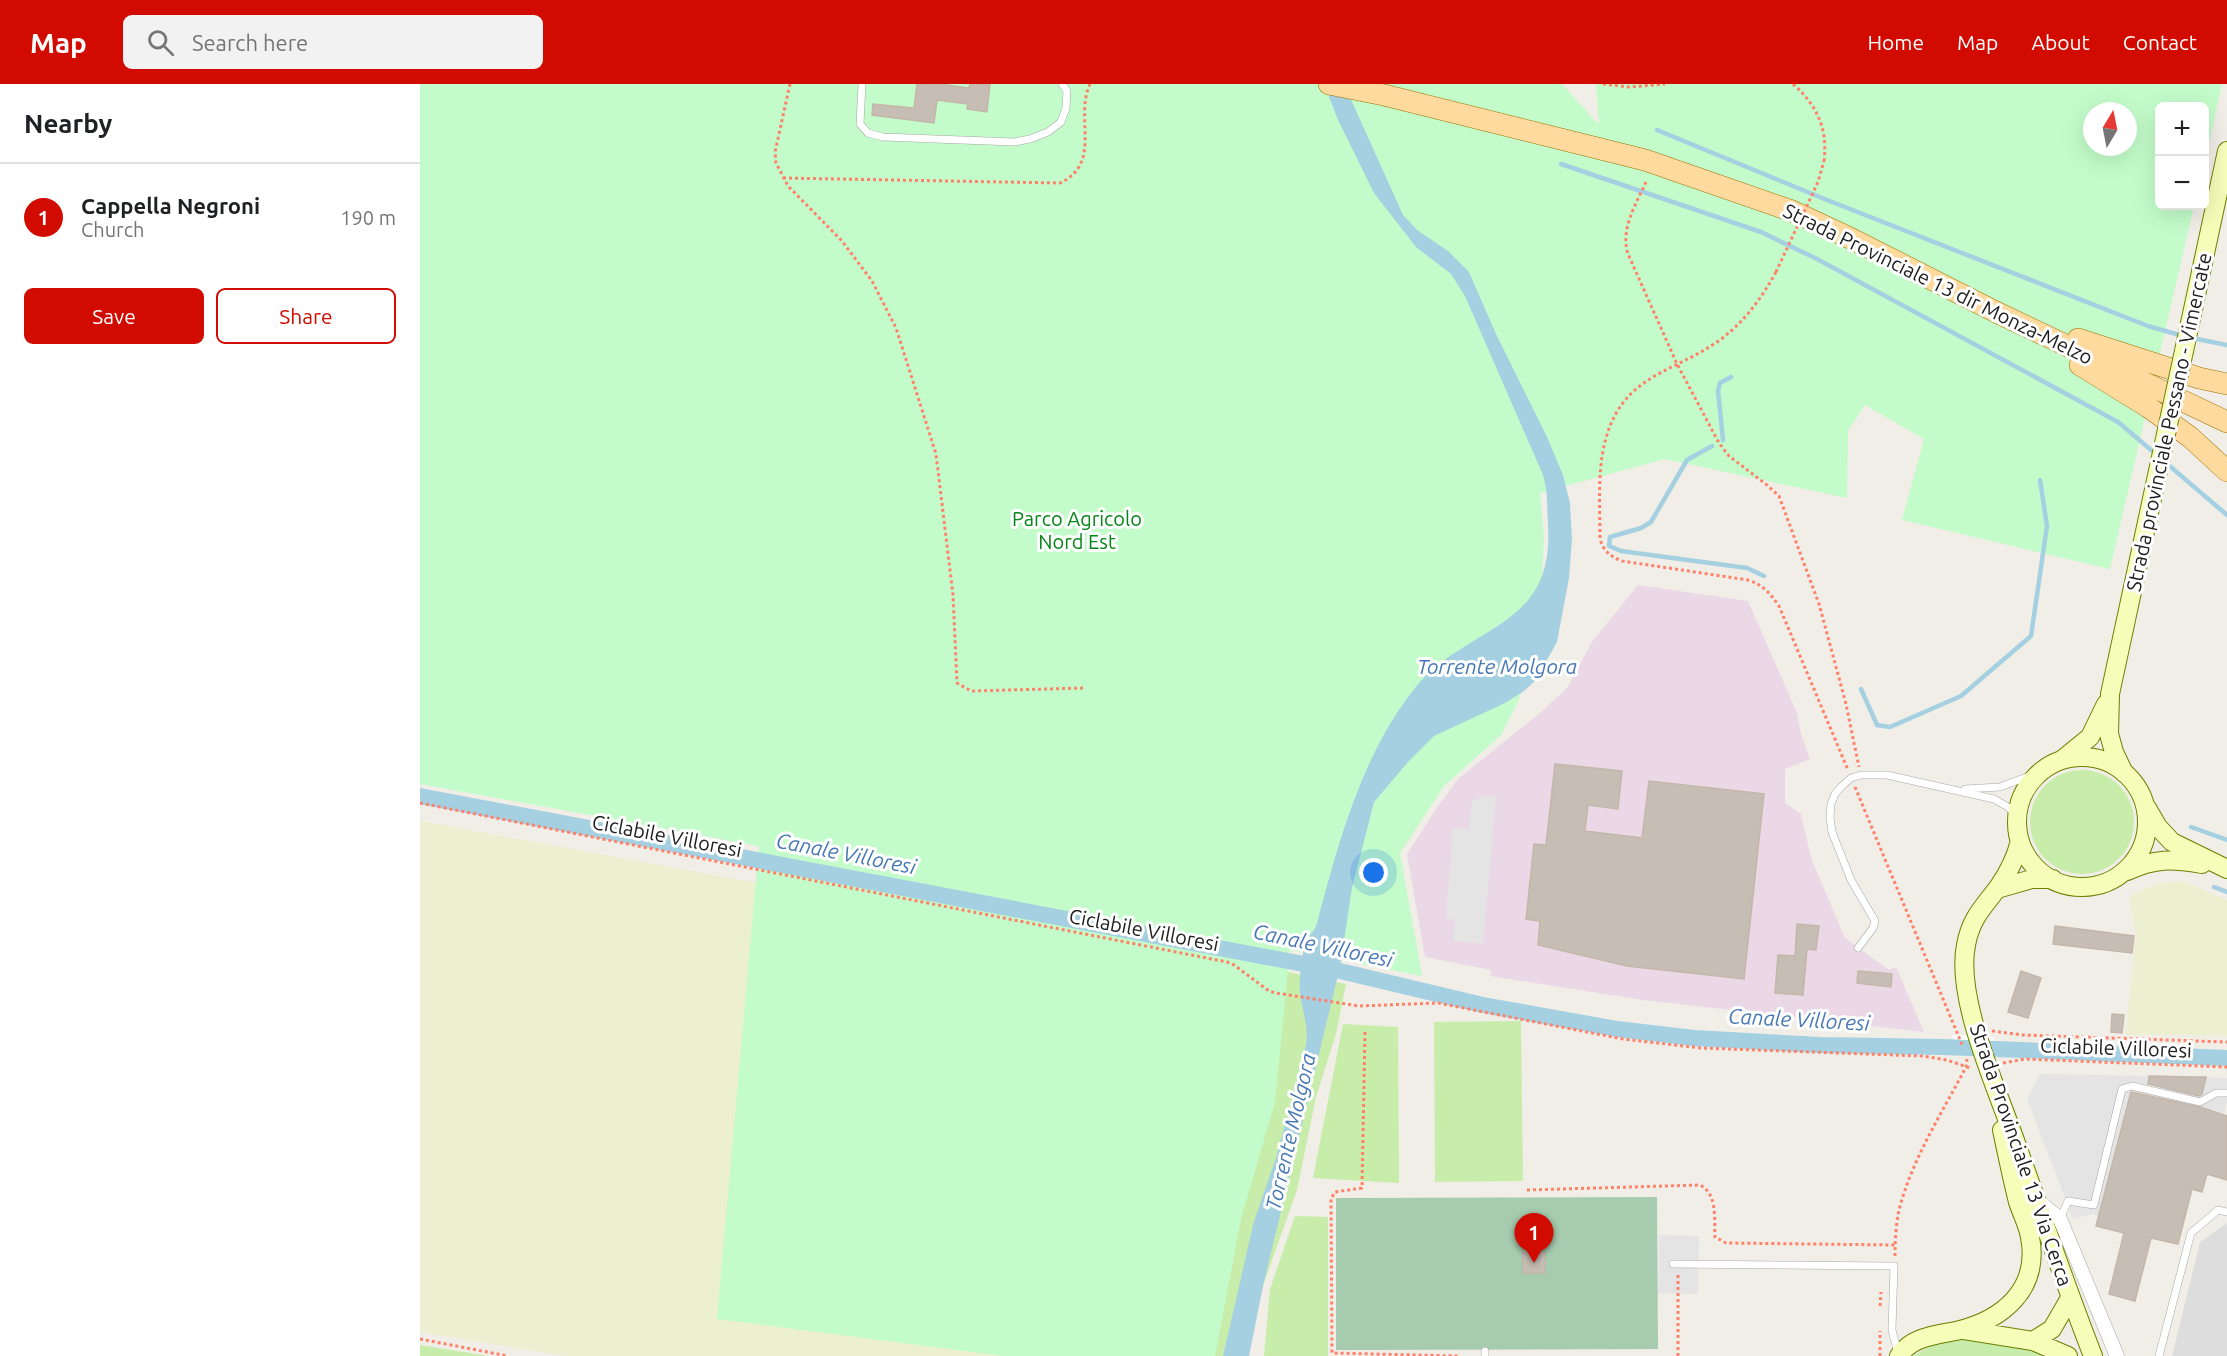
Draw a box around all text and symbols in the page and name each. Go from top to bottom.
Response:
search box [123,15,543,69]
icon: search [144,26,177,59]
text: Map [30,27,87,58]
text: Search here [192,30,308,55]
text: Home [1867,30,1924,54]
text: Map [1957,30,1998,54]
text: About [2031,30,2090,54]
text: Contact [2123,30,2197,54]
north arrow [2083,102,2137,156]
map controls [2155,102,2209,210]
button: + [2155,102,2209,156]
text: Nearby [24,109,112,138]
button: − [2155,156,2209,210]
text: Cappella Negroni [81,193,260,218]
street label: Strada Provinciale 13 dir Monza-Melzo [1780,198,2097,369]
text: 1 [38,206,49,229]
text: 190 m [340,206,396,229]
text: Church [81,218,144,241]
street label: Strada provinciale Pessano - Vimercate [2121,250,2216,593]
button: Save [24,288,204,344]
button: Share [216,288,396,344]
park label: Parco Agricolo Nord Est [1012,507,1142,553]
water label: Torrente Molgora [1417,654,1577,678]
street label: Ciclabile Villoresi [590,810,744,861]
water label: Canale Villoresi [774,828,919,878]
your location [1359,858,1388,887]
street label: Ciclabile Villoresi [1067,904,1221,955]
water label: Canale Villoresi [1251,919,1396,972]
water label: Canale Villoresi [1728,1003,1871,1035]
street label: Strada Provinciale 13 Via Cerca [1966,1021,2077,1289]
street label: Ciclabile Villoresi [2040,1033,2192,1062]
water label: Torrente Molgora [1260,1051,1320,1212]
pin: 1 [1514,1214,1554,1263]

